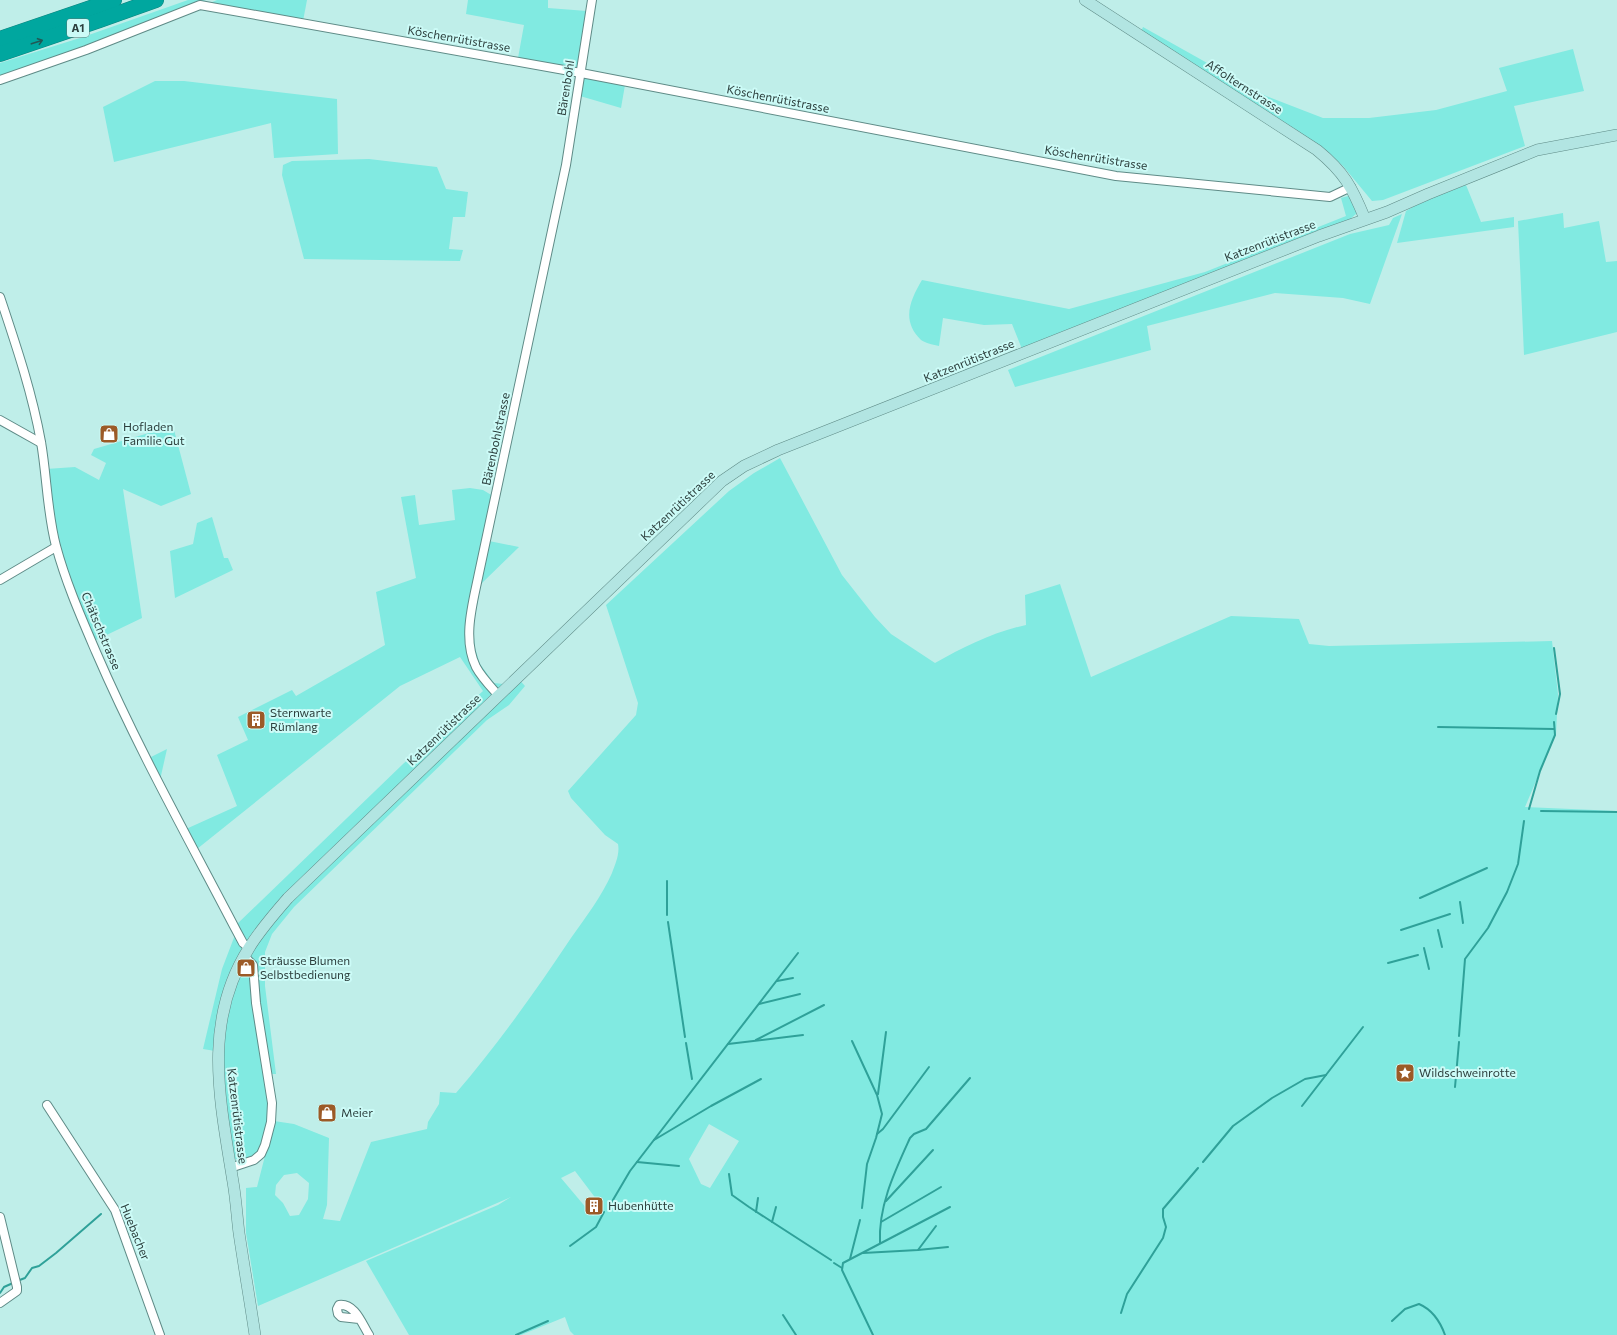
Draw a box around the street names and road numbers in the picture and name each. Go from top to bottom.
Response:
road number: A1 [67,19,89,37]
street label: Köschenrütistrasse [407,22,512,54]
street label: Affolternstrasse [1204,56,1285,116]
street label: Bärenbohl [554,59,576,117]
street label: Köschenrütistrasse [726,81,831,115]
street label: Köschenrütistrasse [1044,142,1149,172]
street label: Katzenrütistrasse [1222,216,1317,264]
street label: Katzenrütistrasse [921,336,1016,385]
street label: Bärenbohlstrasse [478,391,512,486]
street label: Katzenrütistrasse [637,467,717,543]
street label: Chätschstrasse [79,590,125,672]
street label: Katzenrütistrasse [404,691,483,768]
street label: Katzenrütistrasse [225,1067,251,1165]
street label: Huebacher [118,1201,154,1262]

